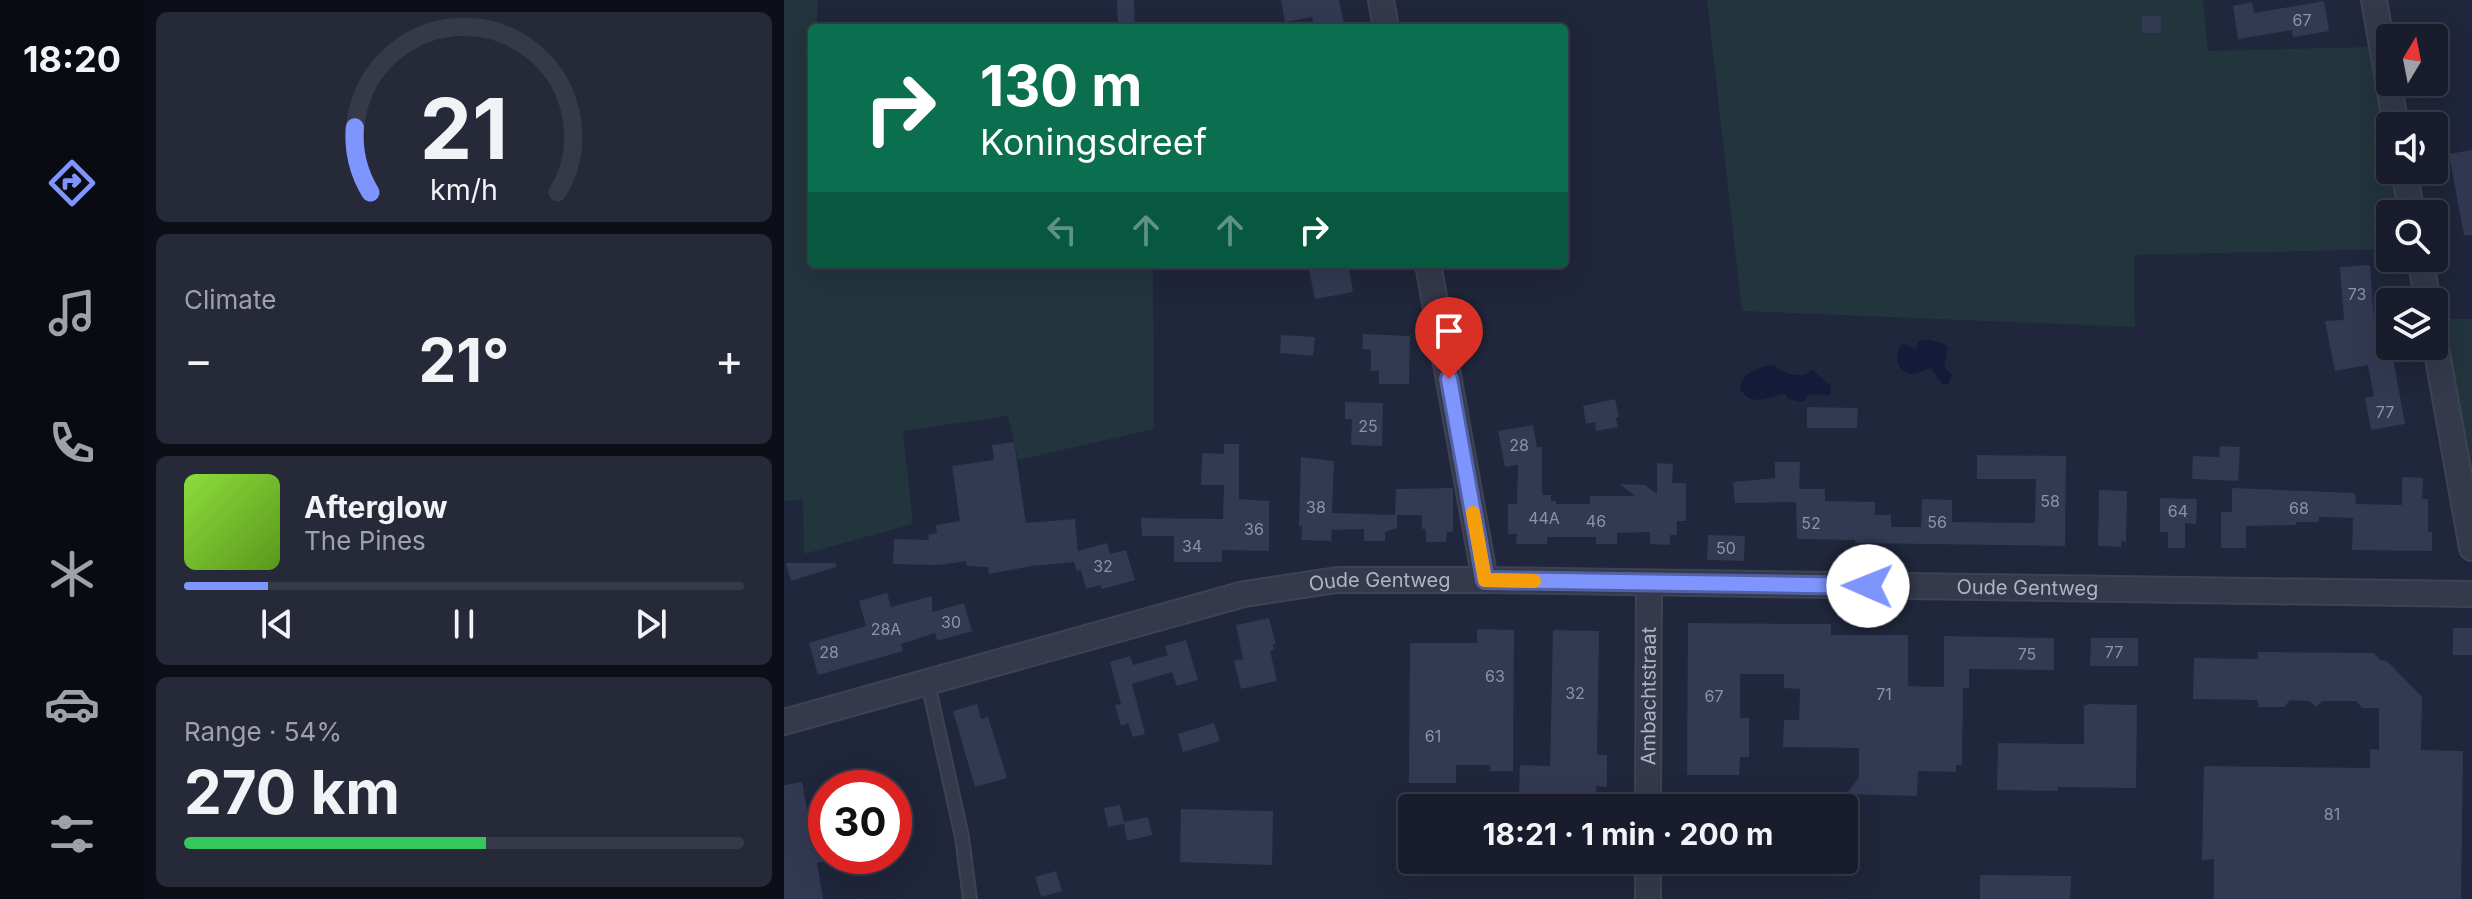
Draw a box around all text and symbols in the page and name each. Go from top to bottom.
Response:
house number: 67 [2293,10,2311,30]
north arrow [2376,24,2448,96]
map controls [2376,24,2448,360]
text: 18:20 [23,37,121,81]
text: 130 m [980,52,1142,120]
icon: right [848,56,952,160]
text: 21 [420,77,508,178]
button: sound [2376,112,2448,184]
text: Koningsdreef [980,120,1207,164]
icon: directions [44,155,100,211]
text: km/h [430,172,498,207]
button: search [2376,200,2448,272]
icon: left [1040,208,1084,252]
icon: ahead [1124,208,1168,252]
icon: ahead [1208,208,1252,252]
icon: right [1292,208,1336,252]
text: Climate [184,284,276,315]
house number: 73 [2348,284,2366,304]
icon: music [44,285,100,341]
button: layers [2376,288,2448,360]
pin [1415,297,1483,379]
icon: arrive [1427,309,1471,353]
text: 21° [418,324,510,396]
text: − [184,333,213,387]
text: + [715,333,744,387]
house number: 77 [2376,402,2394,422]
icon: phone [44,415,100,471]
house number: 25 [1358,416,1378,436]
house number: 28 [1509,435,1529,455]
text: Afterglow [304,489,448,525]
house number: 58 [2040,491,2060,511]
house number: 38 [1306,497,1326,517]
house number: 68 [2289,498,2309,518]
house number: 64 [2168,501,2188,521]
house number: 44A [1528,508,1560,528]
house number: 46 [1586,511,1606,531]
house number: 56 [1927,512,1947,532]
house number: 52 [1801,513,1821,533]
house number: 36 [1244,519,1264,539]
text: The Pines [304,525,426,556]
house number: 34 [1182,536,1202,556]
house number: 50 [1716,538,1736,558]
position arrow [1826,544,1910,628]
icon: climate [44,546,100,602]
house number: 32 [1093,556,1113,576]
street label: Oude Gentweg [1307,568,1450,596]
street label: Oude Gentweg [1956,575,2099,601]
icon: previous [255,602,299,646]
icon: pause [442,602,486,646]
icon: next [629,602,673,646]
house number: 30 [941,612,961,632]
house number: 28A [871,619,901,639]
street label: Ambachtstraat [1636,626,1661,765]
house number: 28 [819,642,839,662]
house number: 77 [2105,642,2123,662]
house number: 75 [2018,644,2036,664]
house number: 63 [1485,666,1505,686]
icon: car [44,676,100,732]
house number: 32 [1565,683,1585,703]
house number: 71 [1876,684,1892,704]
house number: 67 [1705,686,1723,706]
text: Range · 54% [184,716,342,747]
house number: 61 [1425,726,1441,746]
text: 270 km [184,756,400,828]
speed limit sign: 30 [808,770,912,874]
house number: 81 [2324,804,2340,824]
icon: filters [44,806,100,862]
text: 18:21 · 1 min · 200 m [1483,816,1773,852]

